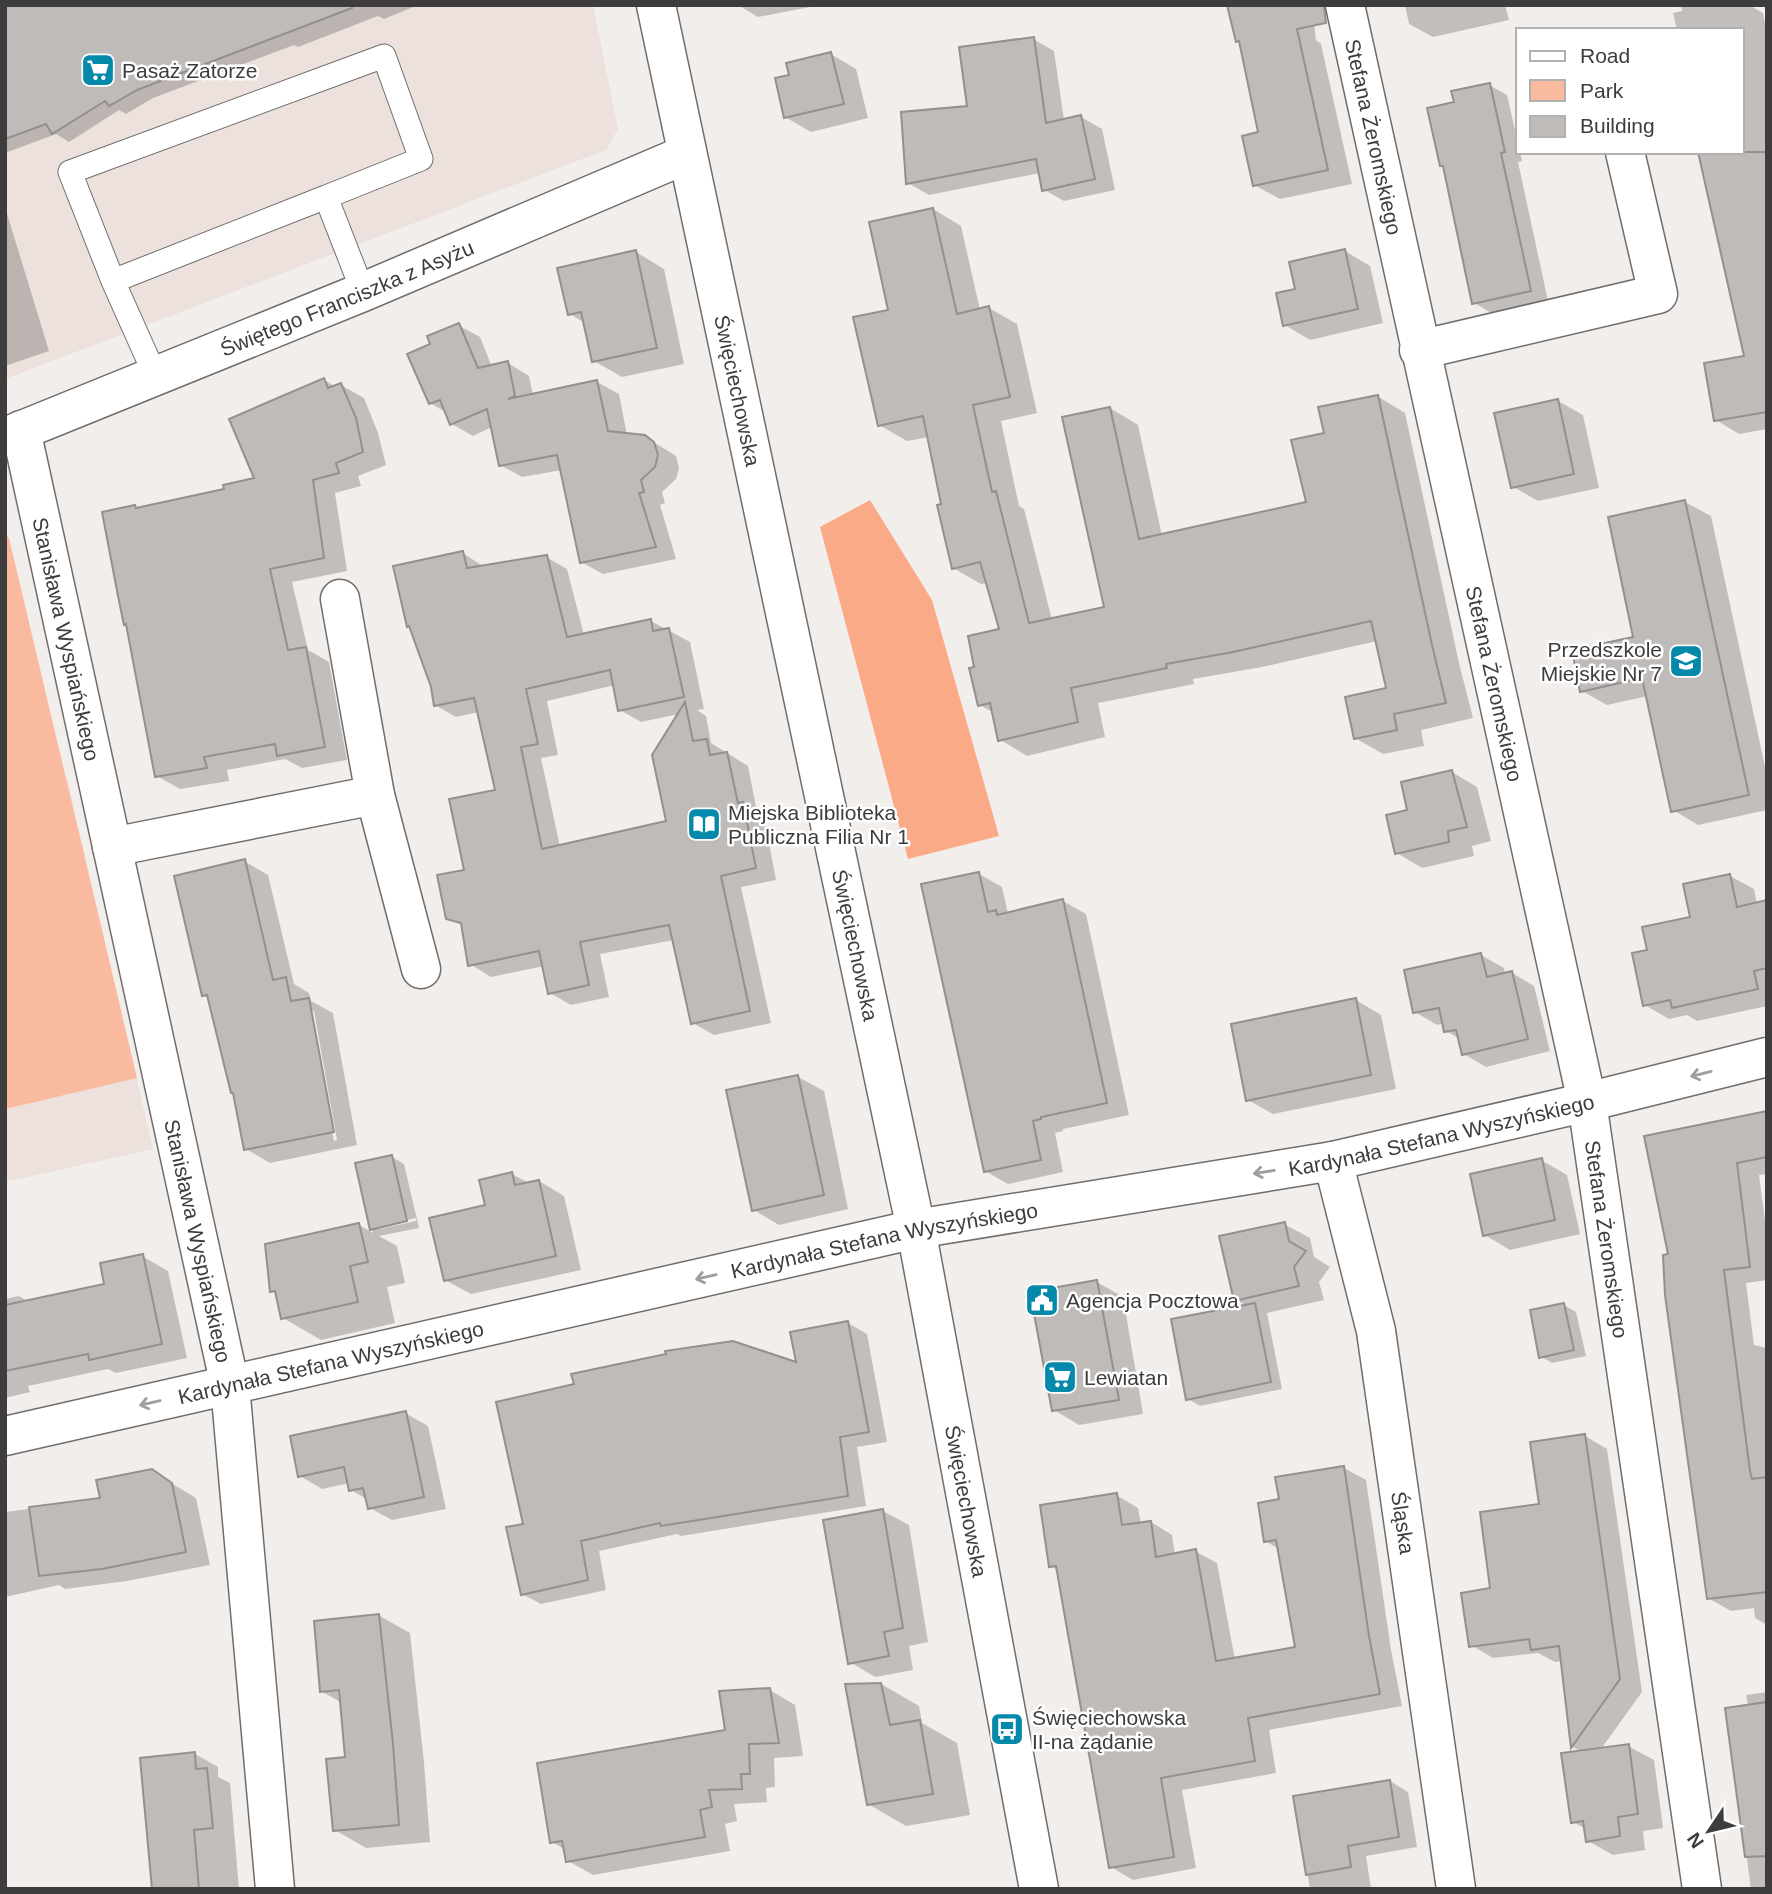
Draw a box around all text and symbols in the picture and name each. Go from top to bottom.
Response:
legend [1516,28,1744,154]
street label: Stefana Żeromskiego [1341,37,1407,237]
text: Road [1580,44,1630,67]
supermarket icon: Pasaż Zatorze [79,51,117,89]
place label: Pasaż Zatorze [122,59,257,82]
text: Park [1580,79,1624,102]
text: Building [1580,114,1655,137]
street label: Świętego Franciszka z Asyżu [217,235,477,360]
street label: Święciechowska [711,313,765,468]
street label: Stanisława Wyspiańskiego [29,515,104,763]
street label: Stefana Żeromskiego [1462,584,1527,784]
place label: Przedszkole Miejskie Nr 7 [1541,638,1662,685]
school or university icon: Przedszkole Miejskie Nr 7 [1667,642,1705,680]
place label: Miejska Biblioteka Publiczna Filia Nr 1 [728,801,909,848]
library icon: Miejska Biblioteka Publiczna Filia Nr 1 [685,805,723,843]
street label: Święciechowska [828,867,883,1023]
one-way arrow [1690,1068,1712,1081]
street label: Kardynała Stefana Wyszyńskiego [1287,1089,1597,1180]
street label: Stanisława Wyspiańskiego [160,1117,236,1365]
street label: Stefana Żeromskiego [1581,1139,1633,1340]
one-way arrow [1253,1166,1276,1179]
street label: Kardynała Stefana Wyszyńskiego [729,1198,1039,1282]
one-way arrow [695,1271,718,1284]
public building icon: Agencja Pocztowa [1023,1281,1061,1319]
place label: Agencja Pocztowa [1066,1289,1239,1312]
street label: Kardynała Stefana Wyszyńskiego [176,1316,486,1408]
supermarket icon: Lewiatan [1041,1358,1079,1396]
place label: Lewiatan [1084,1366,1168,1389]
one-way arrow [139,1397,162,1410]
street label: Święciechowska [941,1423,992,1579]
street label: Śląska [1388,1490,1419,1556]
place label: Święciechowska II-na żądanie [1032,1706,1186,1753]
bus stop icon: Święciechowska II-na żądanie [988,1710,1026,1748]
north arrow [1674,1796,1744,1866]
text: N [1683,1829,1708,1852]

